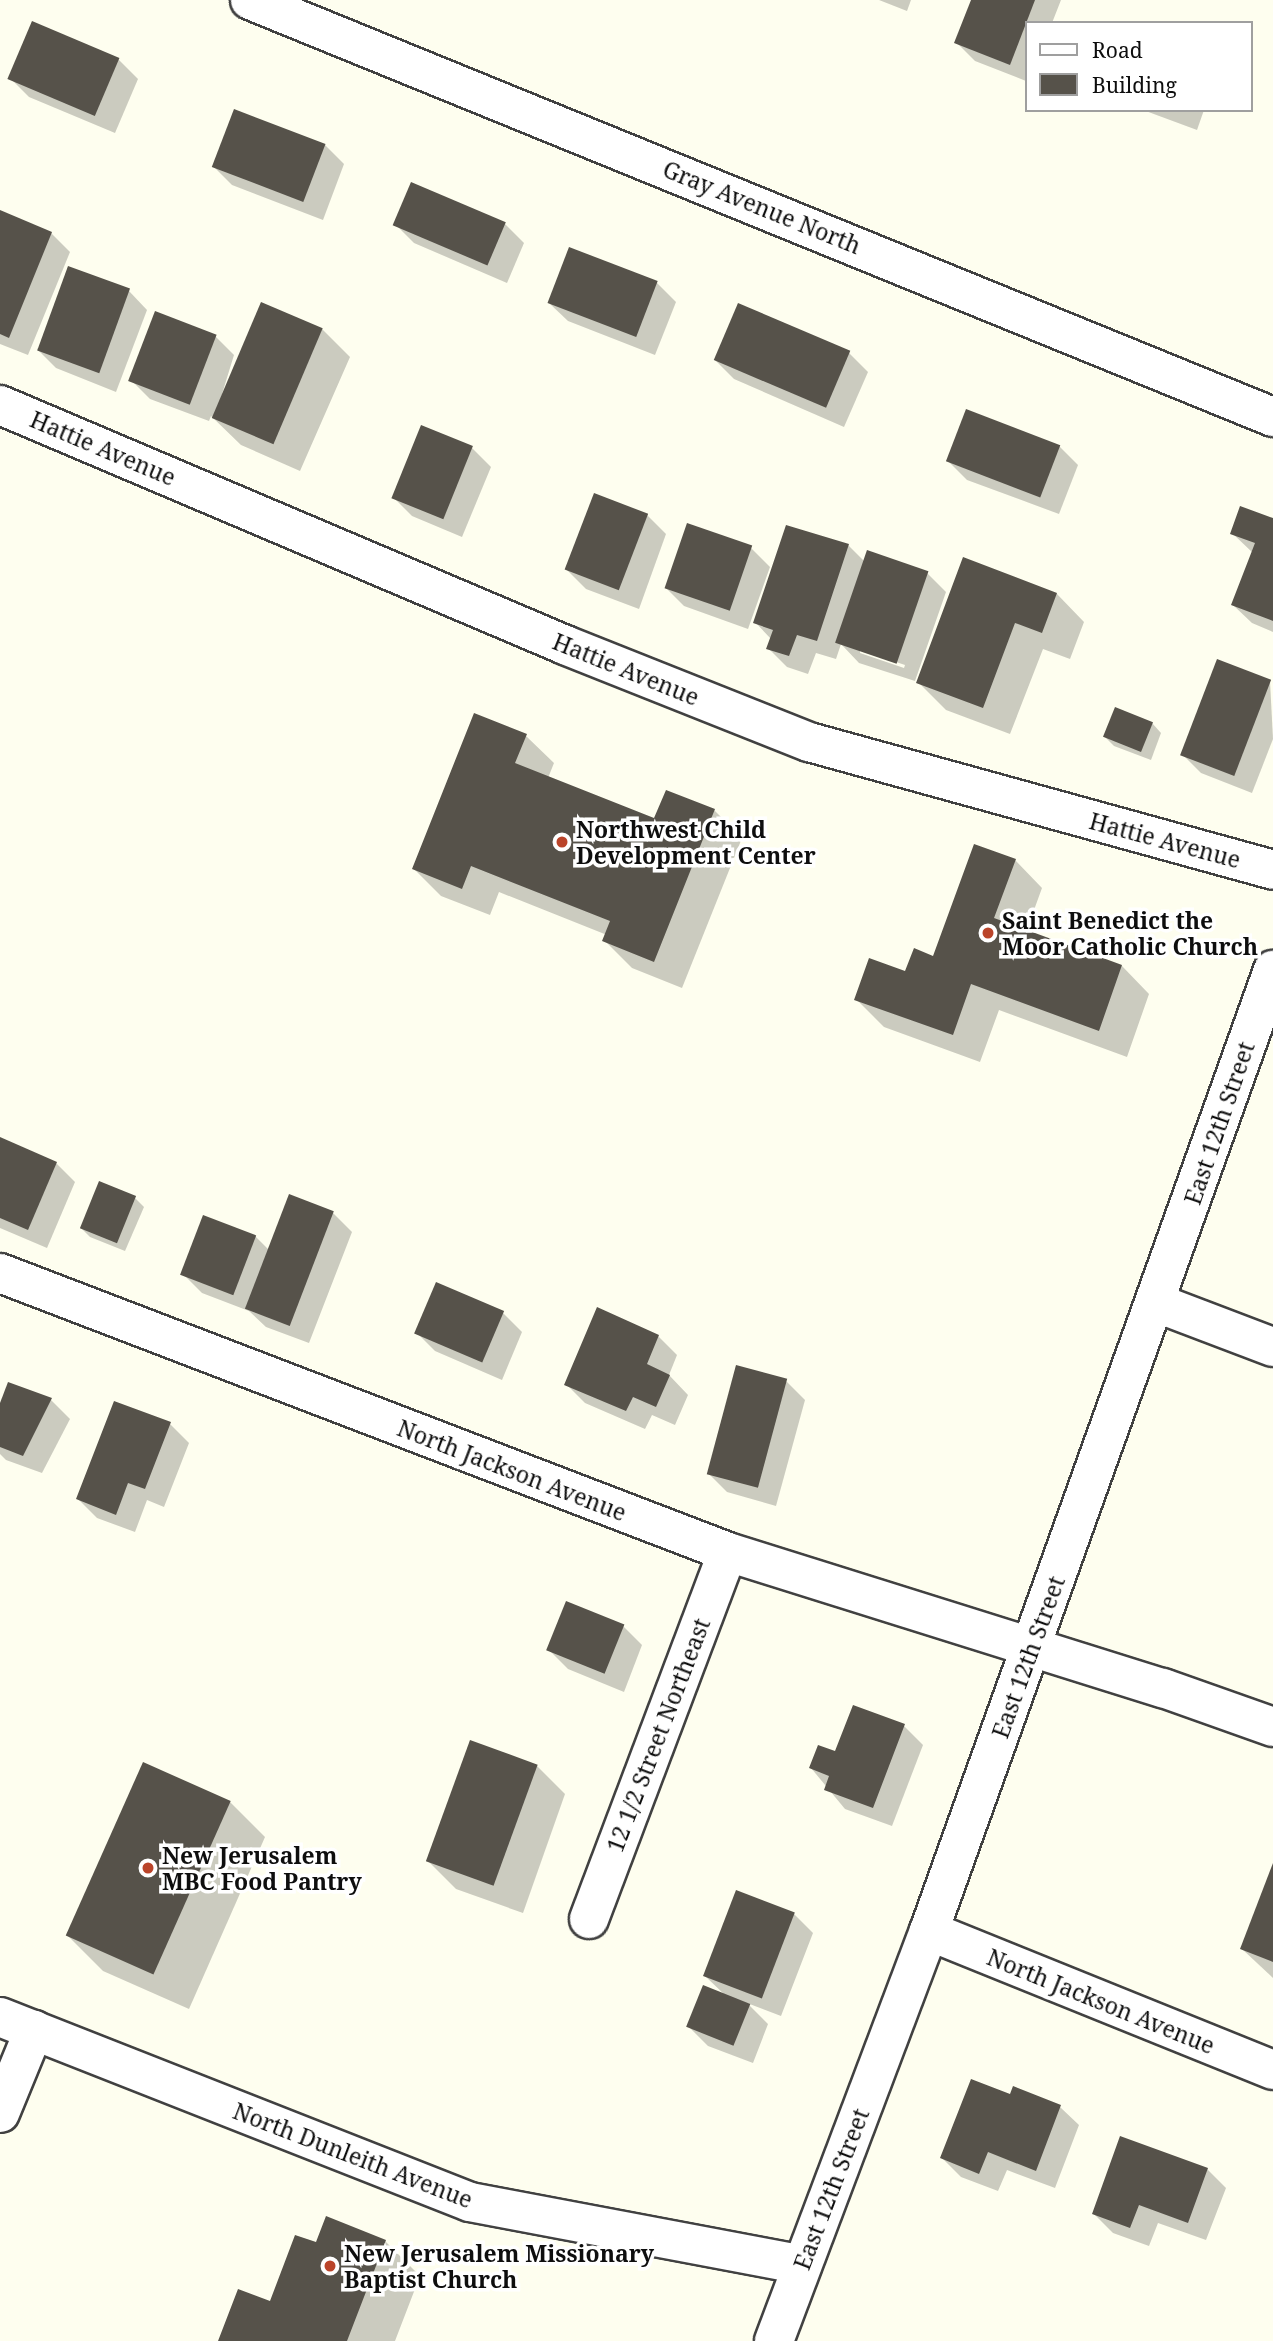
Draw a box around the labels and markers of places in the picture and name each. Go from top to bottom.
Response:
place label: Northwest Child Development Center [576,815,816,869]
marker: Northwest Child Development Center [554,834,570,850]
place label: Saint Benedict the Moor Catholic Church [1002,906,1258,960]
marker: Saint Benedict the Moor Catholic Church [980,925,996,941]
place label: New Jerusalem MBC Food Pantry [162,1841,362,1895]
marker: New Jerusalem MBC Food Pantry [140,1860,156,1876]
place label: New Jerusalem Missionary Baptist Church [344,2239,654,2293]
marker: New Jerusalem Missionary Baptist Church [322,2258,338,2274]

